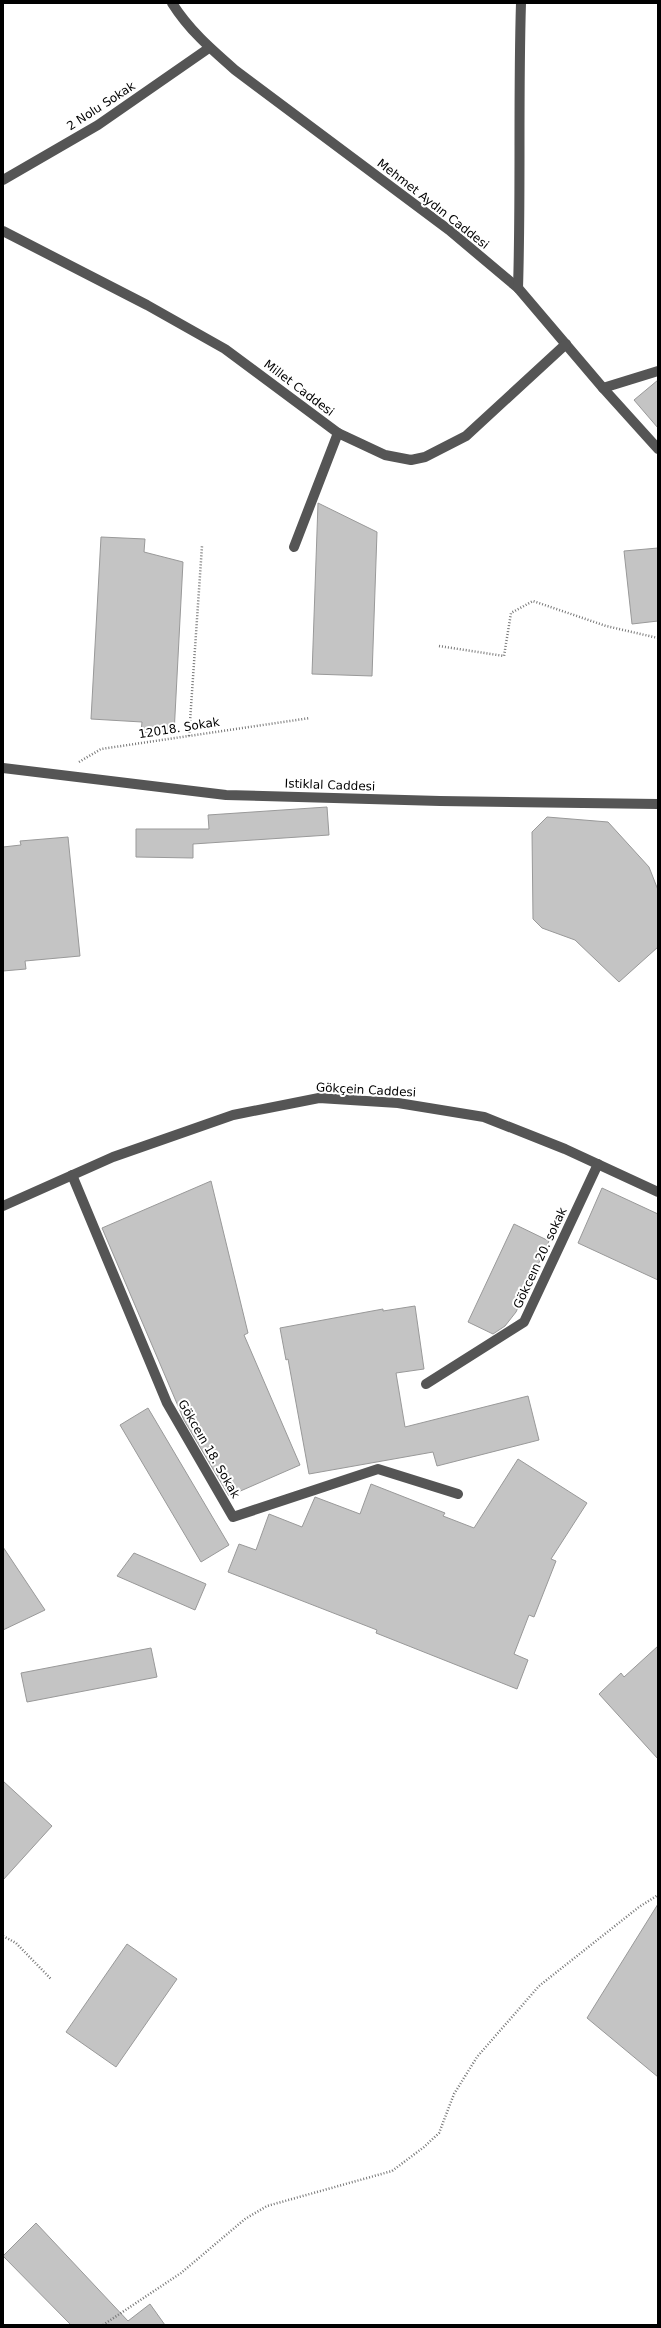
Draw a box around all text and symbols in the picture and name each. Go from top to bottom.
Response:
street label: 2 Nolu Sokak [64,79,138,133]
street label: Mehmet Aydın Caddesi [374,156,492,252]
street label: Millet Caddesi [261,357,337,419]
street label: 12018. Sokak [138,715,221,741]
street label: Istiklal Caddesi [285,776,375,794]
street label: Gökçein Caddesi [316,1080,416,1100]
street label: Gökceın 20. sokak [510,1205,570,1311]
street label: Gökceın 18. Sokak [175,1397,243,1501]

